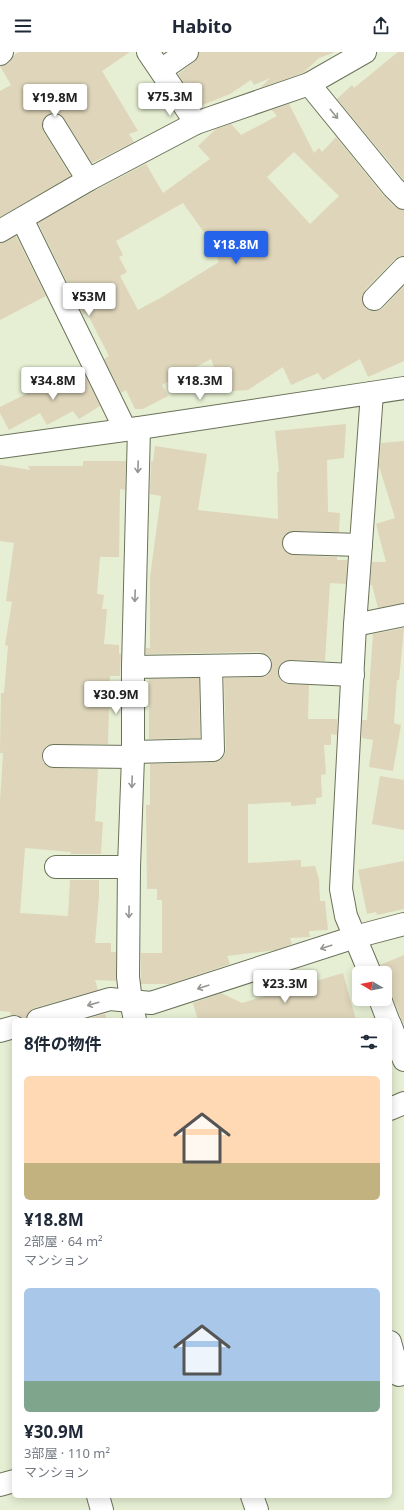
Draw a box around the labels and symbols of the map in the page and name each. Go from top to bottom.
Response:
pin: ¥75.3M [137,83,203,117]
pin: ¥19.8M [22,84,88,118]
one-way arrow [329,109,338,120]
pin: ¥18.8M [203,231,269,265]
pin: ¥53M [65,283,113,317]
pin: ¥34.8M [20,367,86,401]
pin: ¥18.3M [167,367,233,401]
one-way arrow [134,460,142,473]
one-way arrow [131,590,139,603]
pin: ¥30.9M [83,681,149,715]
one-way arrow [129,775,136,788]
one-way arrow [125,905,133,918]
one-way arrow [320,944,333,951]
north arrow [352,966,392,1006]
pin: ¥23.3M [252,970,318,1004]
one-way arrow [197,983,209,991]
one-way arrow [86,1001,99,1008]

